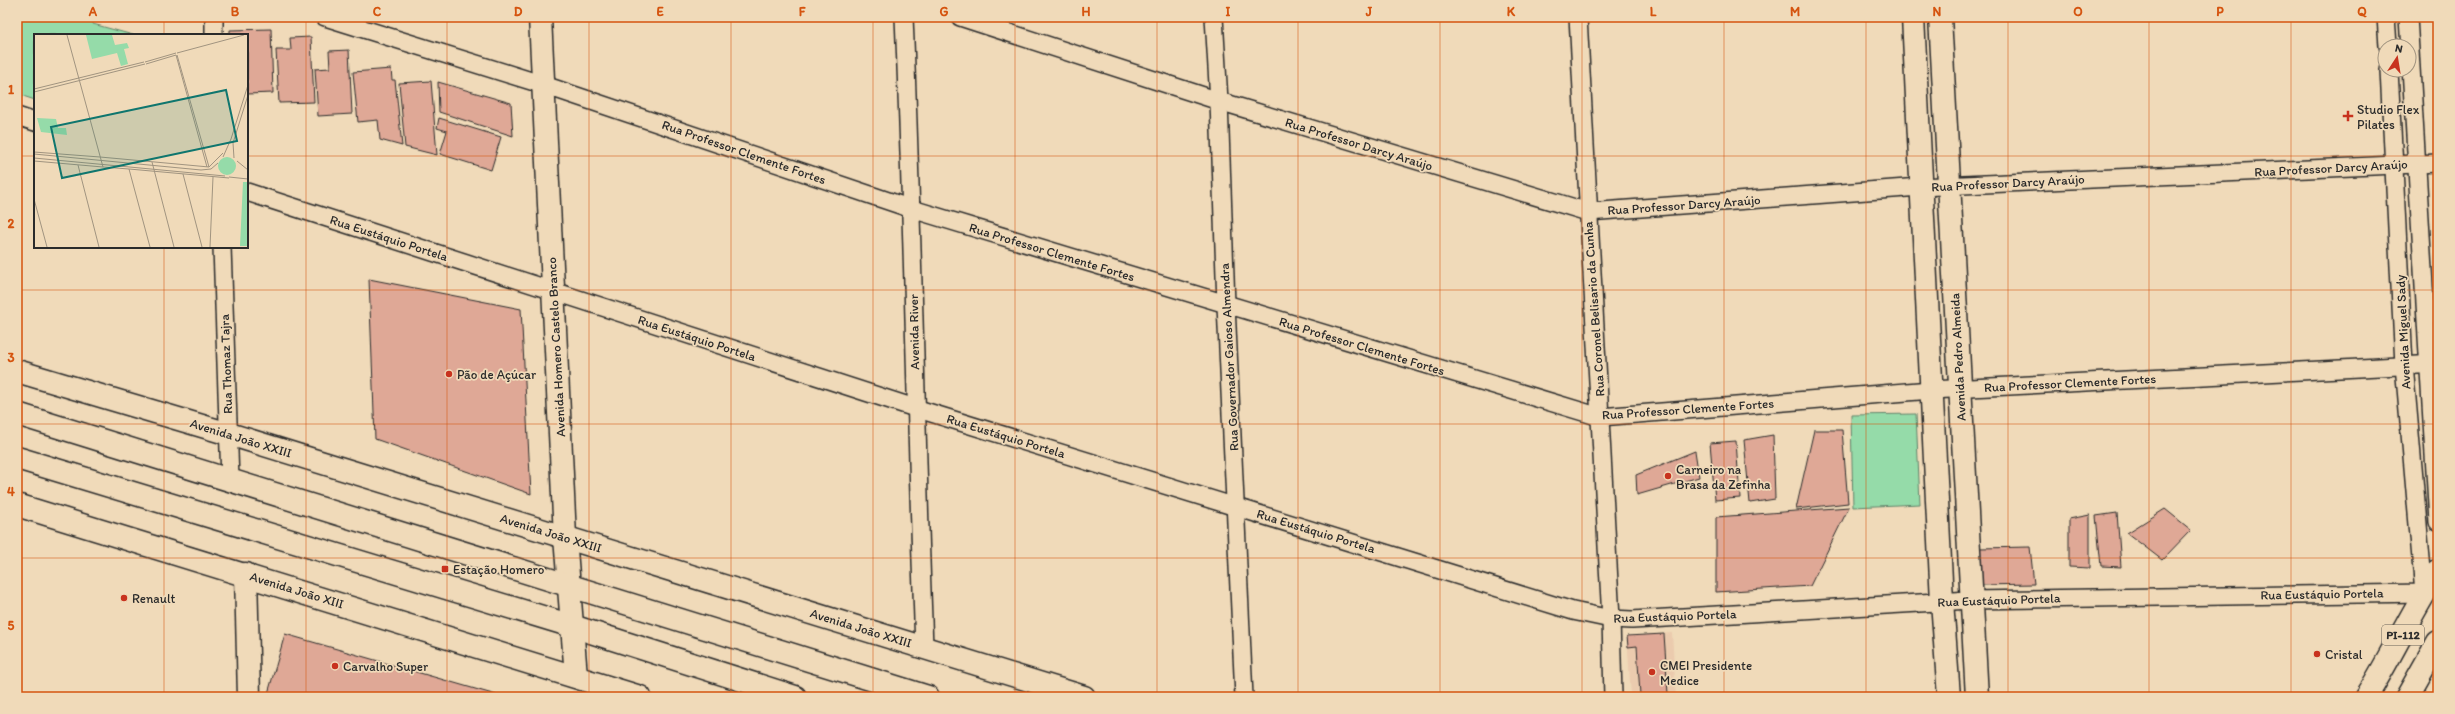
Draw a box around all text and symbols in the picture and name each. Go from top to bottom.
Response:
text: A [88,4,98,19]
text: B [231,4,240,19]
text: C [373,4,382,19]
text: D [514,4,523,19]
text: E [656,4,664,19]
text: F [799,4,806,19]
text: G [940,4,949,19]
text: H [1082,4,1091,19]
text: I [1226,4,1231,19]
text: J [1365,4,1373,19]
text: K [1507,4,1516,19]
text: L [1650,4,1657,19]
text: M [1790,4,1800,19]
text: N [1933,4,1942,19]
text: O [2073,4,2083,19]
text: P [2216,4,2224,19]
text: Q [2357,4,2367,19]
inset map [34,34,248,248]
north arrow [2377,38,2417,78]
text: N [2394,42,2404,56]
text: 1 [8,82,14,97]
place label: Studio Flex Pilates [2357,102,2420,132]
marker: Studio Flex Pilates [2342,110,2354,122]
street label: Rua Professor Darcy Araújo [1283,114,1435,174]
street label: Rua Professor Clemente Fortes [660,117,828,187]
street label: Rua Professor Darcy Araújo [2254,156,2408,180]
street label: Rua Professor Darcy Araújo [1931,171,2085,195]
street label: Rua Professor Darcy Araújo [1607,192,1762,218]
street label: Rua Eustáquio Portela [328,212,450,264]
text: 2 [8,216,15,231]
street label: Rua Professor Clemente Fortes [967,220,1137,284]
street label: Rua Coronel Belisario da Cunha [1580,221,1608,397]
street label: Avenida Homero Castelo Branco [544,256,568,437]
street label: Rua Governador Gaioso Almendra [1217,262,1241,451]
street label: Avenida Miguel Sady [2393,274,2413,390]
street label: Avenida Pedro Almeida [1947,292,1969,421]
street label: Avenida River [906,294,922,370]
street label: Rua Eustáquio Portela [636,312,758,364]
street label: Rua Thomaz Tajra [217,314,235,414]
street label: Rua Professor Clemente Fortes [1277,314,1447,378]
text: 3 [7,350,15,365]
place label: Pão de Açúcar [457,367,537,382]
marker: Pão de Açúcar [444,369,454,379]
street label: Rua Professor Clemente Fortes [1984,371,2157,395]
street label: Rua Professor Clemente Fortes [1601,395,1775,422]
street label: Rua Eustáquio Portela [945,411,1067,461]
street label: Avenida João XXIII [188,415,294,461]
place label: Carneiro na Brasa da Zefinha [1676,462,1771,492]
marker: Carneiro na Brasa da Zefinha [1663,471,1673,481]
text: 4 [7,484,15,499]
street label: Rua Eustáquio Portela [1255,506,1377,556]
street label: Avenida João XXIII [498,510,604,556]
place label: Estação Homero [453,562,545,577]
marker: Estação Homero [440,564,450,574]
street label: Avenida João XIII [248,569,346,611]
street label: Rua Eustáquio Portela [2260,585,2384,603]
street label: Rua Eustáquio Portela [1937,590,2061,610]
place label: Renault [132,591,176,606]
marker: Renault [119,593,129,603]
street label: Avenida João XXIII [808,605,914,651]
street label: Rua Eustáquio Portela [1613,606,1737,626]
text: 5 [8,618,15,633]
road number: PI-112 [2382,625,2424,645]
place label: Cristal [2325,647,2363,662]
marker: Cristal [2312,649,2322,659]
place label: CMEI Presidente Medice [1660,658,1752,688]
place label: Carvalho Super [343,659,429,674]
marker: Carvalho Super [330,661,340,671]
marker: CMEI Presidente Medice [1647,667,1657,677]

